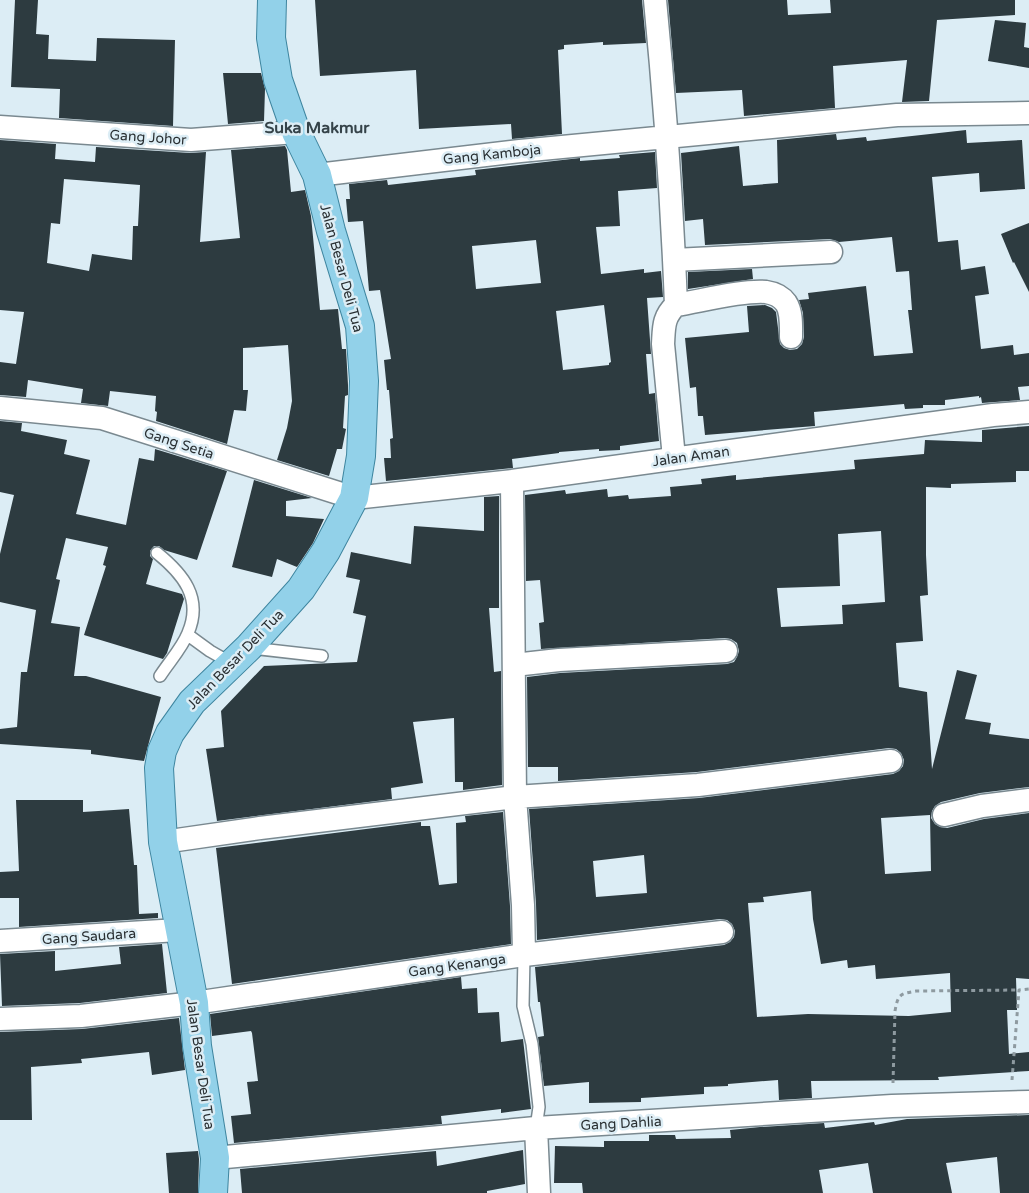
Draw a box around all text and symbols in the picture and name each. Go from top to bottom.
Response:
district label: Suka Makmur [265,118,370,138]
street label: Gang Johor [109,126,188,149]
street label: Gang Kamboja [442,141,542,168]
street label: Jalan Besar Deli Tua [316,202,367,334]
street label: Gang Setia [142,424,216,463]
street label: Jalan Aman [651,443,731,470]
street label: Jalan Besar Deli Tua [183,606,287,713]
street label: Gang Saudara [41,925,137,948]
street label: Gang Kenanga [407,950,507,981]
street label: Jalan Besar Deli Tua [183,998,218,1131]
street label: Gang Dahlia [580,1113,662,1134]

